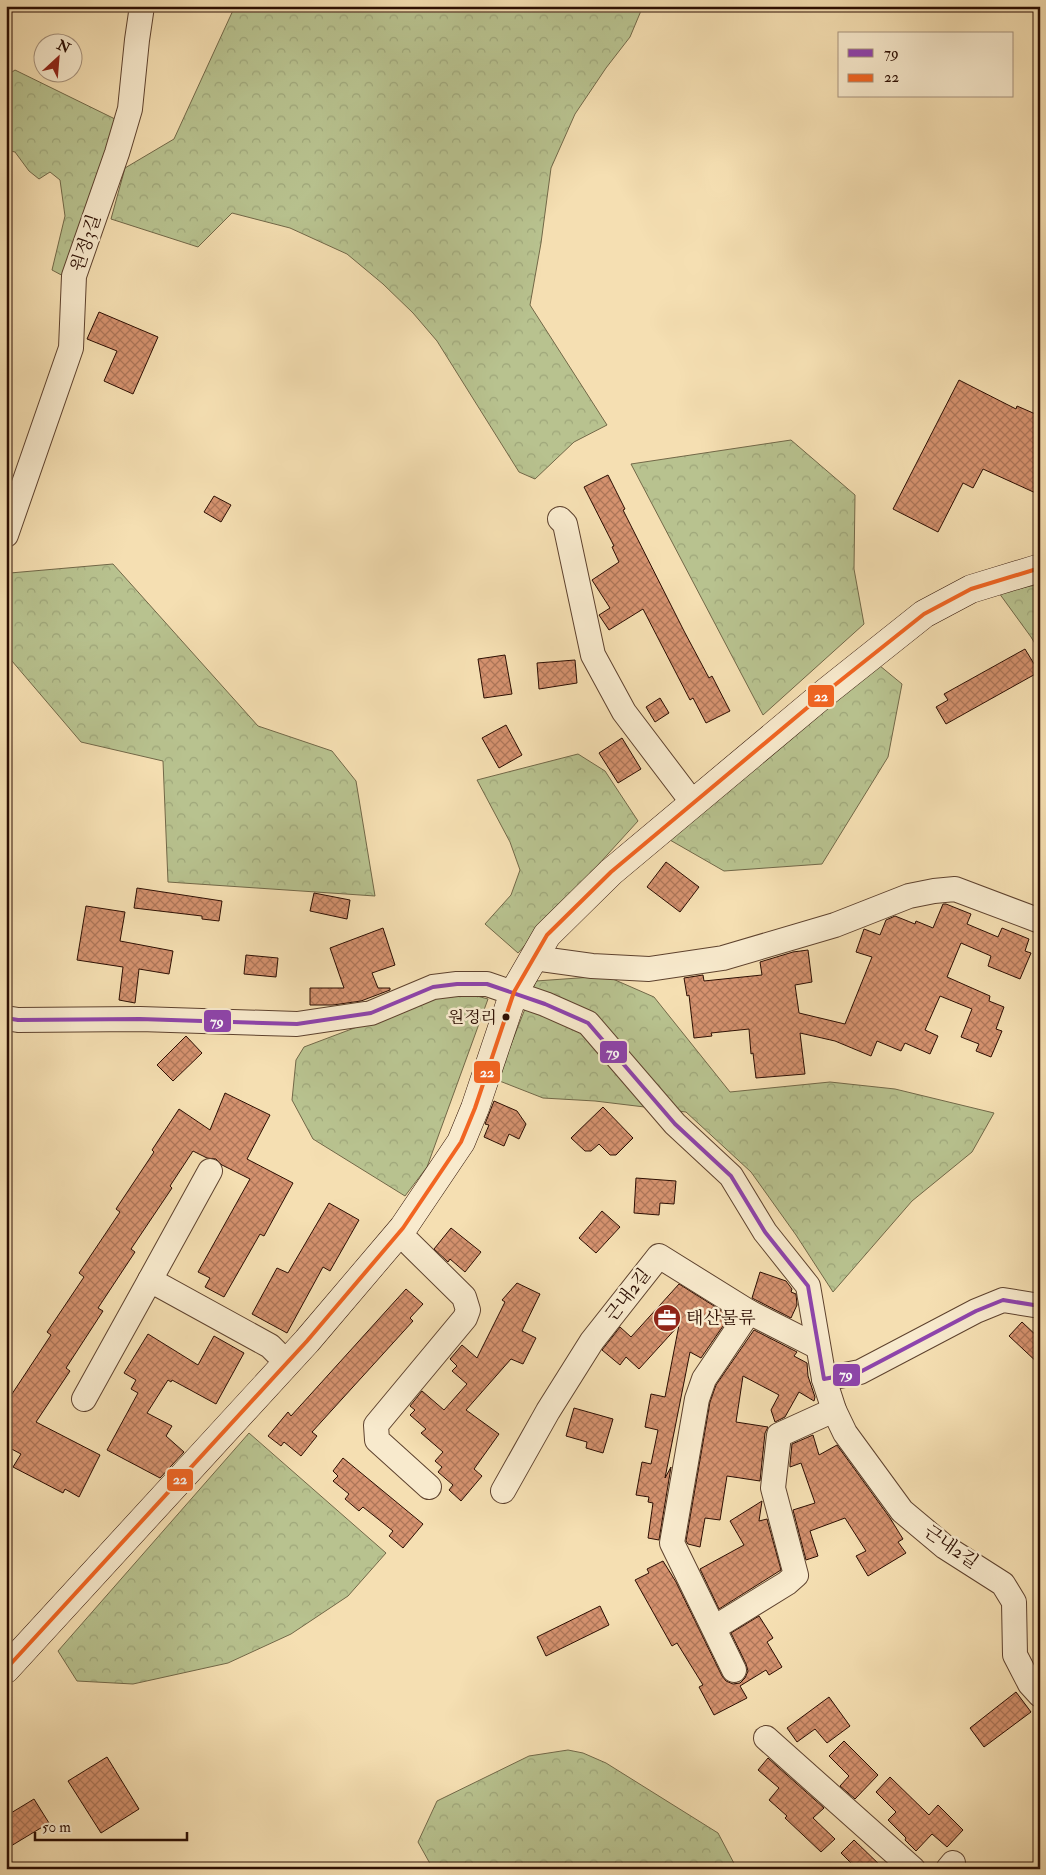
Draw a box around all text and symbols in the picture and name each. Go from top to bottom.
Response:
north arrow [32,32,82,82]
legend [838,32,1014,98]
text: N [53,36,73,57]
text: 79 [884,44,899,63]
text: 22 [884,68,900,87]
street label: 원정3길 [66,211,106,275]
line badge: 22 [807,684,835,708]
text: 22 [814,688,828,705]
place label: 원정리 [448,1007,497,1028]
line badge: 79 [203,1009,232,1033]
marker: 원정리 [501,1012,511,1022]
text: 79 [210,1013,224,1030]
line badge: 79 [599,1040,628,1064]
text: 79 [606,1044,620,1061]
line badge: 22 [473,1060,501,1084]
text: 22 [480,1064,494,1081]
street label: 근내2길 [600,1264,656,1326]
office icon: 태산물류 [652,1303,682,1333]
place label: 태산물류 [686,1307,756,1330]
line badge: 79 [832,1363,861,1387]
text: 79 [839,1366,853,1383]
line badge: 22 [166,1468,194,1492]
text: 22 [173,1471,187,1488]
street label: 근내2길 [919,1520,983,1574]
scale bar [35,1810,188,1842]
text: 50 m [42,1818,71,1837]

